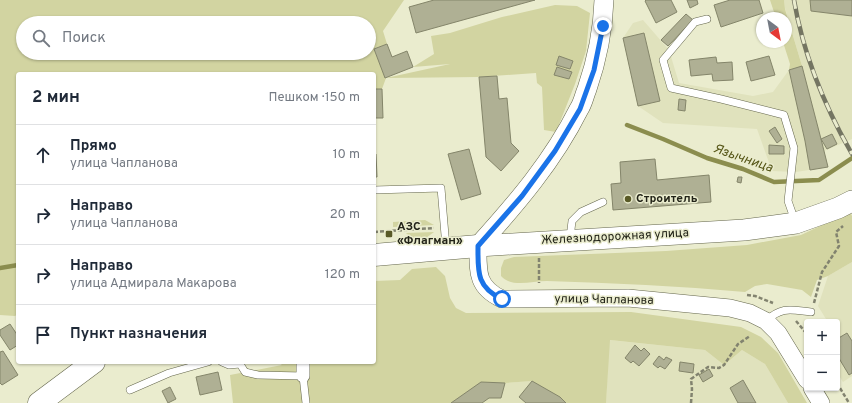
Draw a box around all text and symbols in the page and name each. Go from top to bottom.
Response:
north arrow [756,12,792,48]
search box [16,16,376,60]
route end [594,17,612,35]
icon: search [30,27,52,49]
text: Поиск [62,29,106,48]
text: 2 мин [32,87,80,109]
text: Пешком · 150 m [268,90,360,106]
text: Прямо [70,137,117,156]
water label: Язычница [711,141,775,177]
icon: ahead [32,144,54,166]
text: 10 m [333,147,360,163]
text: улица Чапланова [70,156,178,172]
place label: Строитель [636,191,698,207]
marker: Строитель [623,194,633,204]
text: Направо [70,197,133,216]
icon: right [32,204,54,226]
text: 20 m [330,207,360,223]
text: улица Чапланова [70,216,178,232]
place label: АЗС «Флагман» [397,219,463,249]
street label: Железнодорожная улица [541,225,689,249]
marker: АЗС «Флагман» [384,229,394,239]
text: Направо [70,257,133,276]
icon: right [32,264,54,286]
text: 120 m [325,267,360,283]
text: улица Адмирала Макарова [70,276,237,292]
route start [493,290,511,308]
street label: улица Чапланова [554,291,654,309]
map controls [804,319,840,391]
button: + [804,319,840,355]
icon: arrive [32,324,54,346]
text: Пункт назначения [70,325,207,344]
button: − [804,355,840,391]

